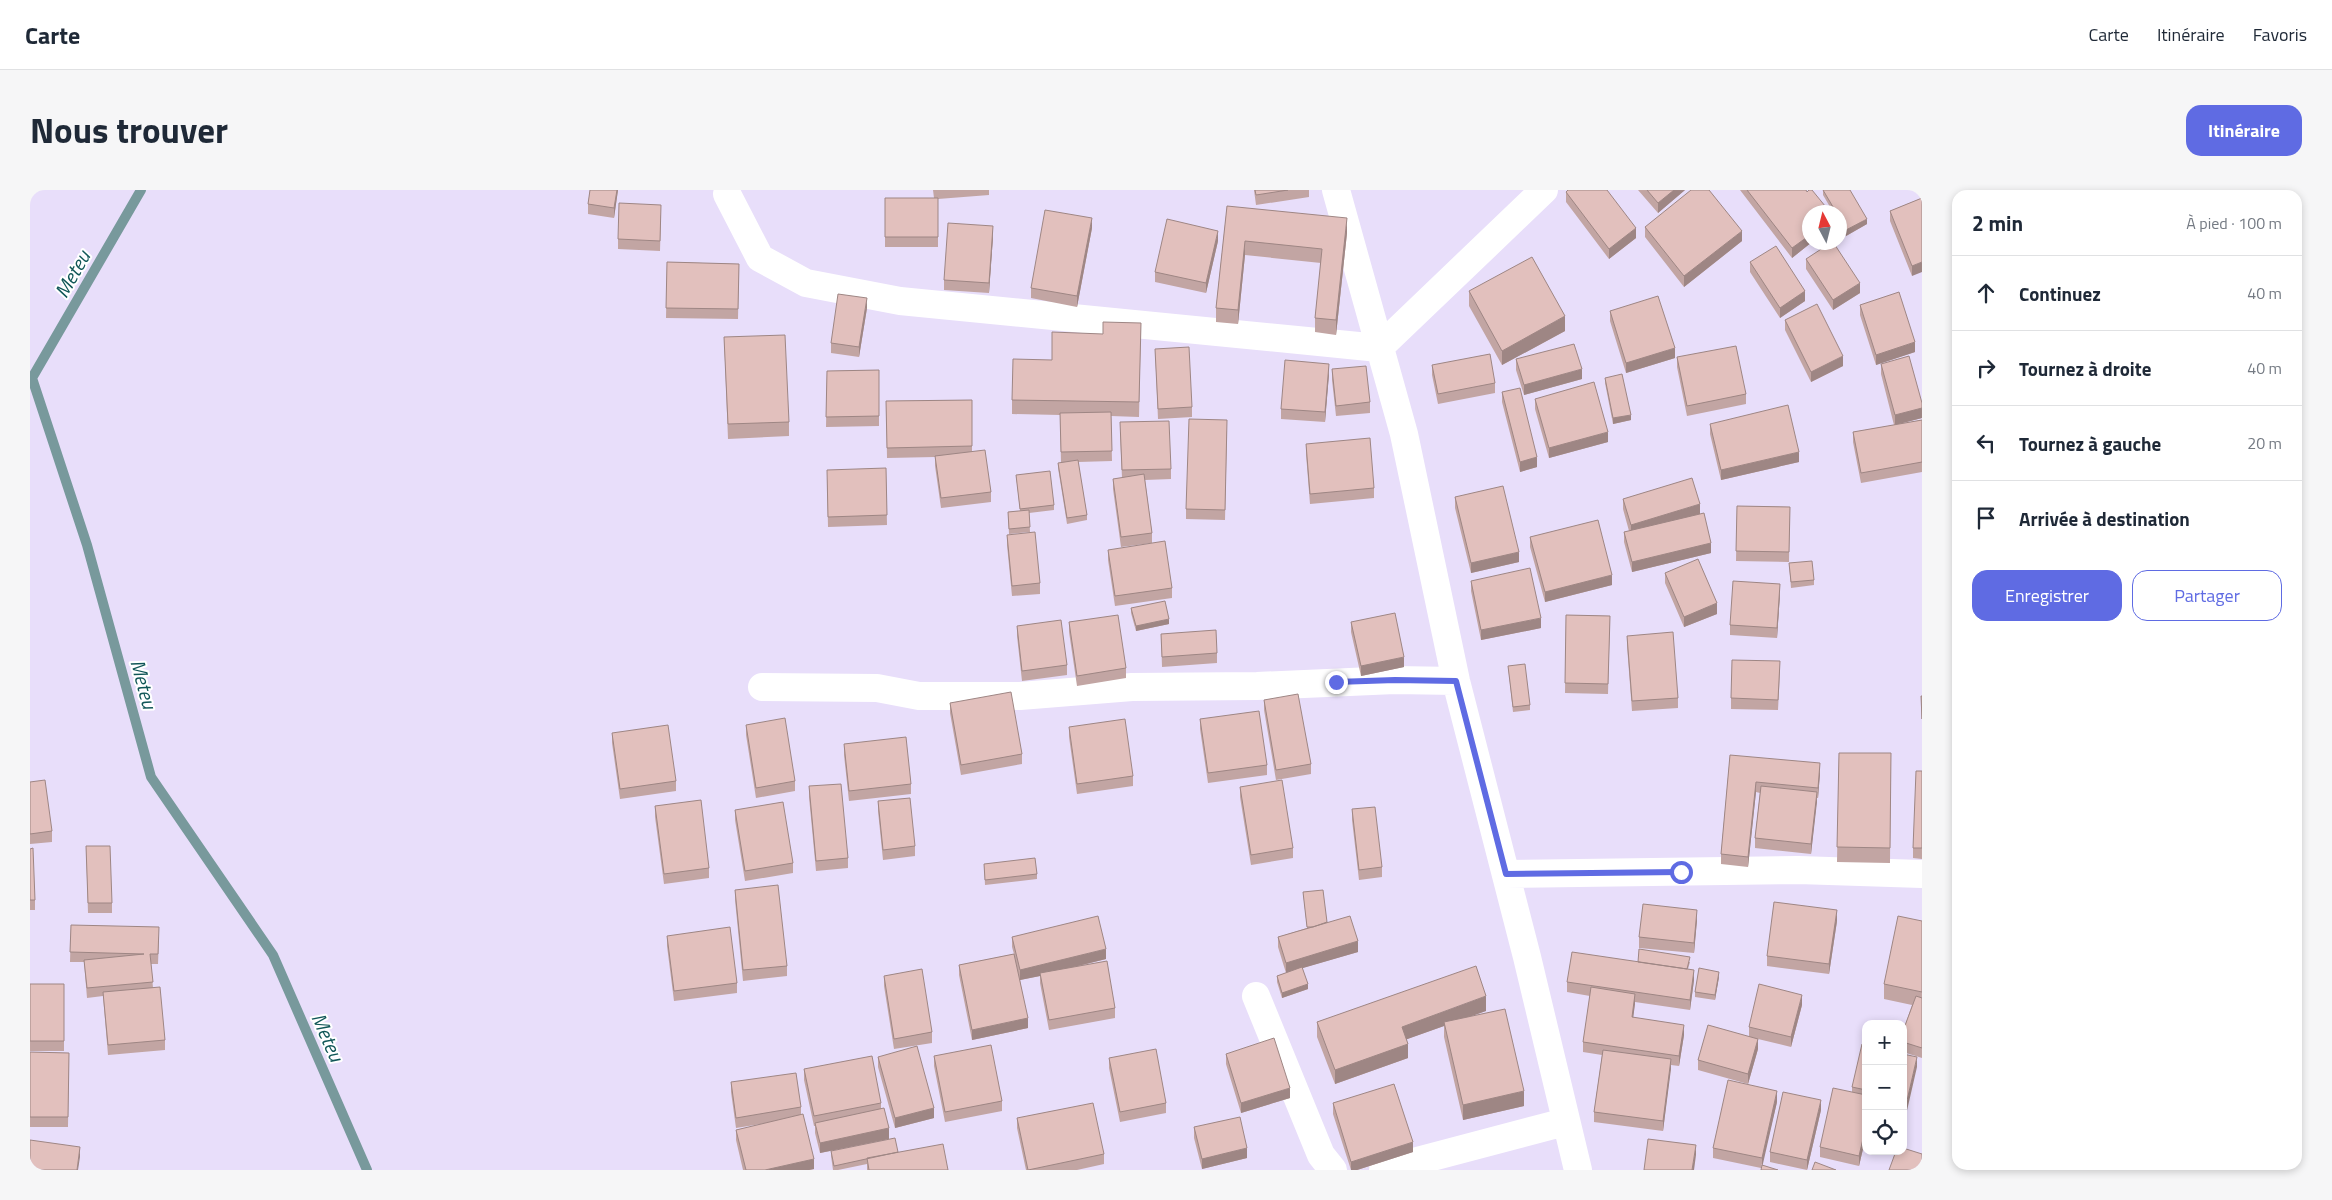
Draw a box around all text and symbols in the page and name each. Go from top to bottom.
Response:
text: Carte [25,17,80,53]
text: Carte [2088,21,2129,48]
text: Itinéraire [2157,21,2225,48]
text: Favoris [2253,21,2307,48]
text: Nous trouver [30,103,228,157]
button: Itinéraire [2186,105,2302,156]
north arrow [1802,205,1847,250]
text: 2 min [1972,207,2023,239]
text: À pied · 100 m [2186,211,2282,235]
water label: Meteu [46,244,99,304]
icon: ahead [1972,279,2000,307]
text: Continuez [2019,279,2101,308]
text: 40 m [2247,281,2282,305]
icon: right [1972,354,2000,382]
text: Tournez à droite [2019,354,2151,383]
text: 40 m [2247,356,2282,380]
icon: left [1972,429,2000,457]
text: Tournez à gauche [2019,429,2161,458]
text: 20 m [2247,431,2282,455]
icon: arrive [1972,504,2000,532]
text: Arrivée à destination [2019,504,2190,533]
button: Enregistrer [1972,570,2122,621]
button: Partager [2132,570,2282,621]
water label: Meteu [123,656,166,713]
route end [1325,671,1348,694]
route start [1670,861,1693,884]
water label: Meteu [304,1008,353,1067]
map controls [1862,1020,1907,1155]
button: + [1862,1020,1907,1065]
button: − [1862,1065,1907,1110]
button: locate [1862,1110,1907,1155]

